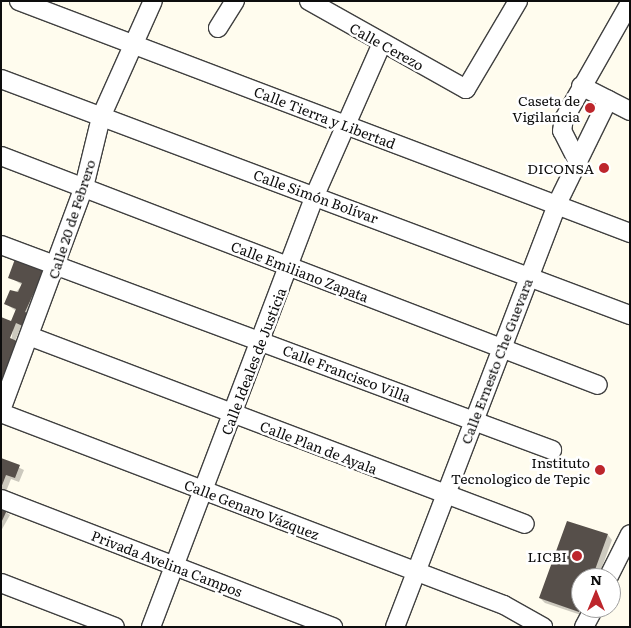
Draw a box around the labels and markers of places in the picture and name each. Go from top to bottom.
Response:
place label: Caseta de Vigilancia [512,92,580,124]
marker: Caseta de Vigilancia [584,102,596,114]
place label: DICONSA [527,160,594,176]
marker: DICONSA [598,162,610,174]
place label: Instituto Tecnologico de Tepic [451,454,590,487]
marker: Instituto Tecnologico de Tepic [594,464,606,476]
place label: LICBI [528,548,567,564]
marker: LICBI [571,550,583,562]

